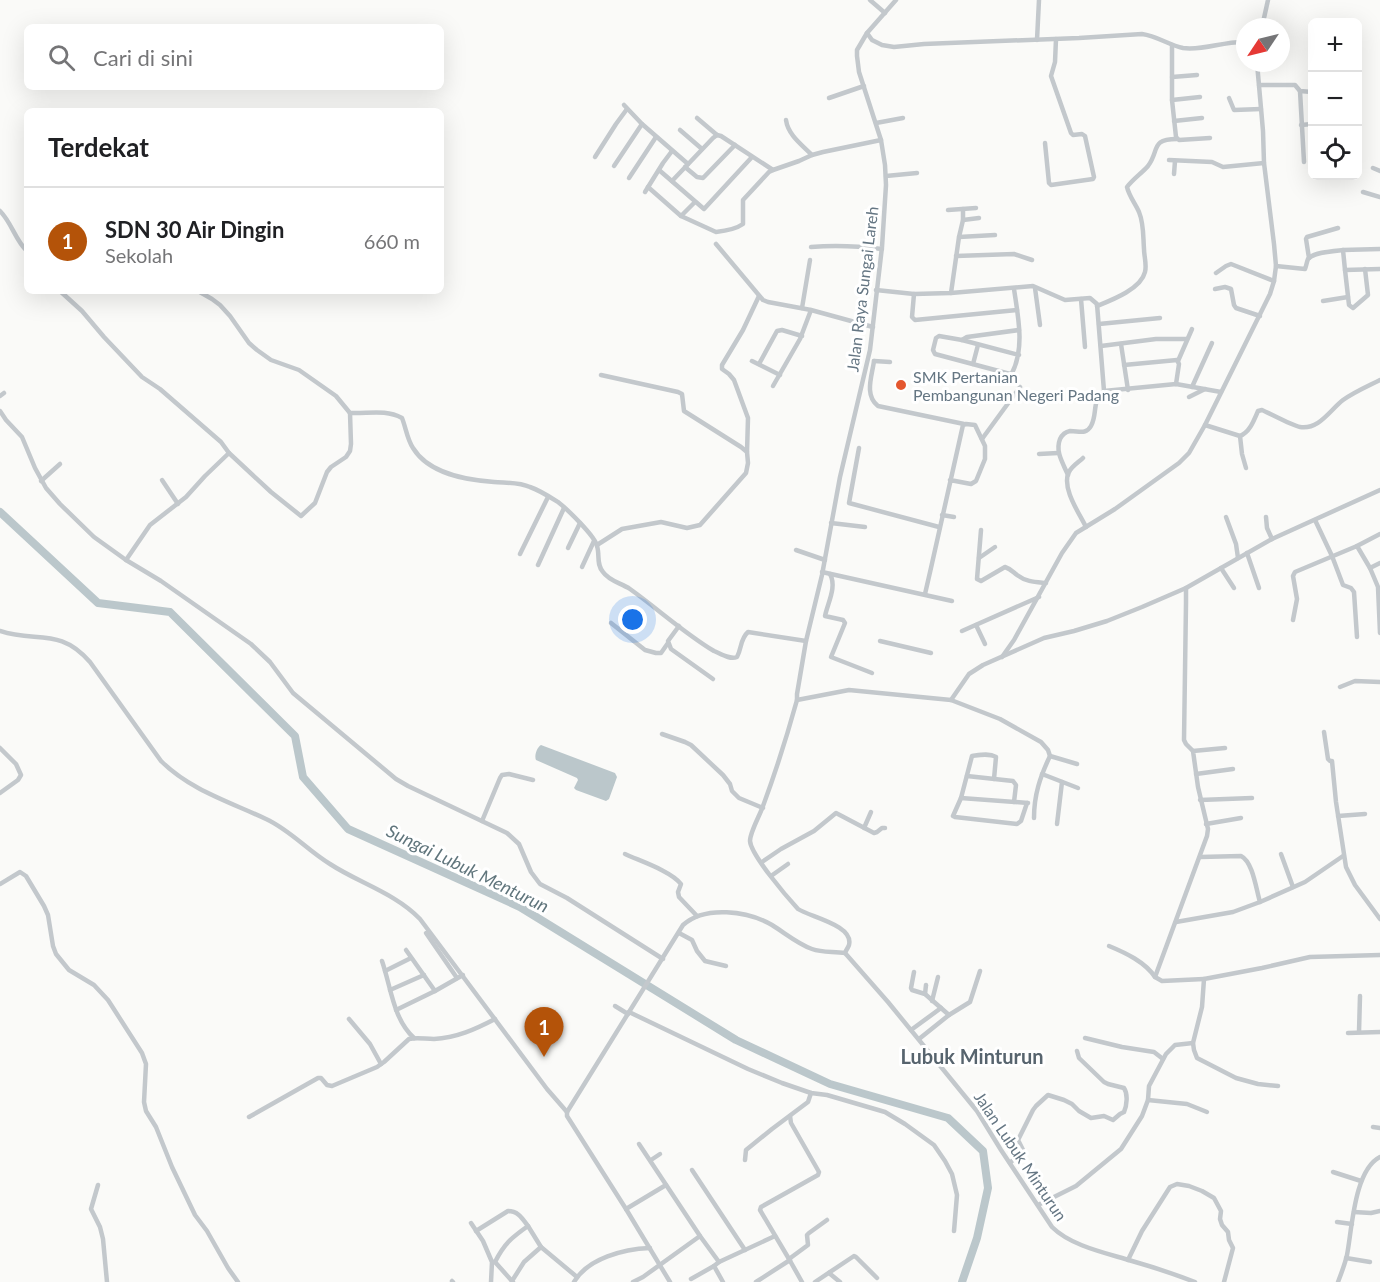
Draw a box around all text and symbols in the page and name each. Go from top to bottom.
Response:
north arrow [1236,18,1290,72]
map controls [1308,18,1362,180]
button: + [1308,18,1362,72]
search box [24,24,444,90]
icon: search [45,41,78,74]
text: Cari di sini [93,44,193,71]
button: − [1308,72,1362,126]
button: locate [1308,126,1362,180]
text: Terdekat [48,131,149,163]
street label: Jalan Raya Sungai Lareh [842,205,882,373]
text: SDN 30 Air Dingin [105,216,284,243]
text: 1 [62,229,73,253]
text: 660 m [364,229,420,253]
text: Sekolah [105,243,173,267]
place label: SMK Pertanian Pembangunan Negeri Padang [913,367,1119,404]
marker: SMK Pertanian Pembangunan Negeri Padang [894,378,908,392]
your location [618,605,647,634]
water label: Sungai Lubuk Menturun [383,819,553,917]
pin: 1 [524,1008,564,1057]
district label: Lubuk Minturun [900,1044,1044,1068]
street label: Jalan Lubuk Minturun [971,1088,1071,1224]

